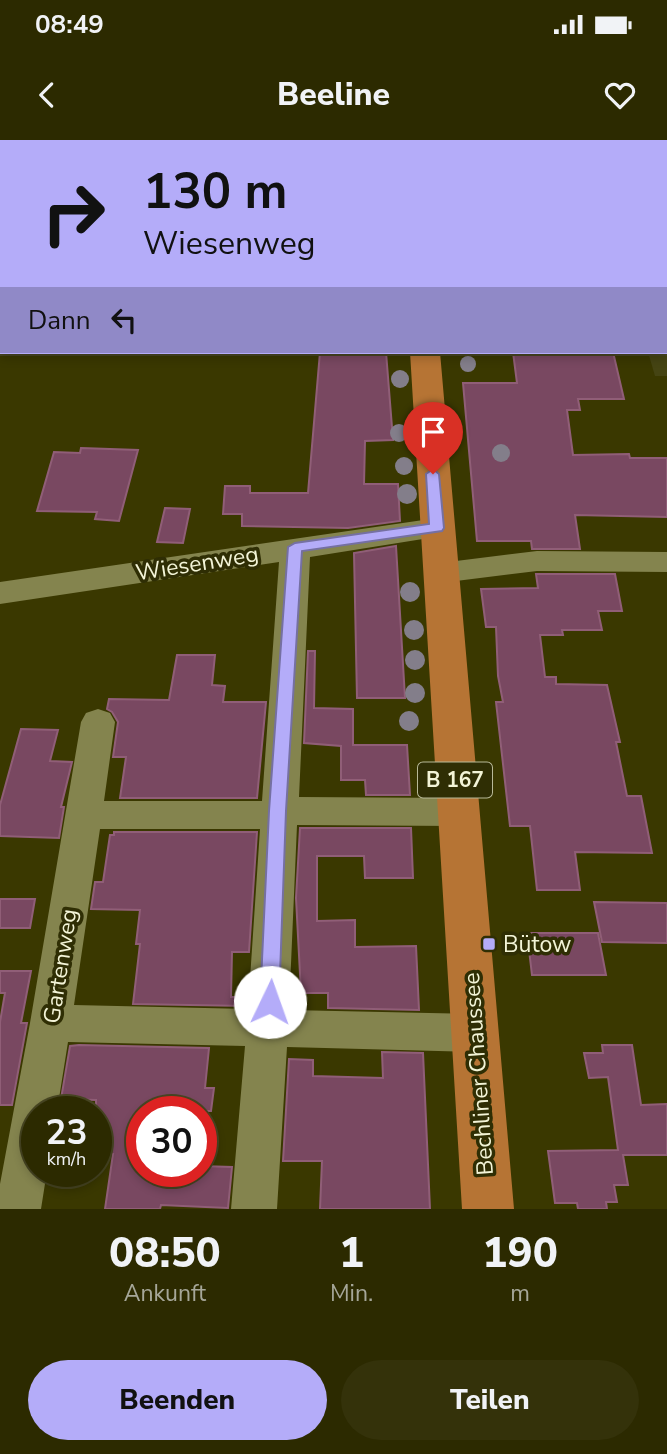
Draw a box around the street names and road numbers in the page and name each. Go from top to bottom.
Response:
street label: Wiesenweg [133,538,261,589]
road number: B 167 [418,762,492,798]
street label: Gartenweg [36,906,85,1026]
street label: Bechliner Chaussee [456,971,501,1176]

